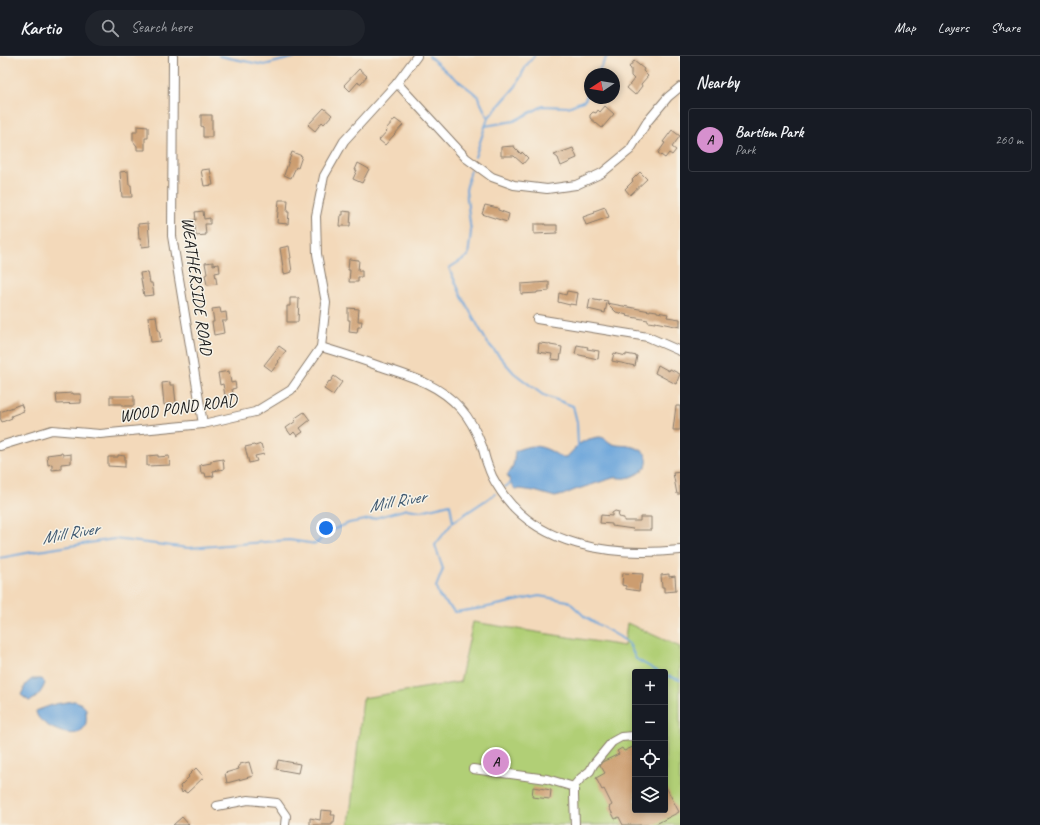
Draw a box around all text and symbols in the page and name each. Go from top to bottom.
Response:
search box [85,10,365,46]
text: Kartio [20,16,61,40]
icon: search [99,17,121,39]
text: Search here [131,18,192,37]
text: Map [894,19,916,36]
text: Layers [938,19,969,36]
text: Share [991,19,1020,36]
north arrow [584,68,620,104]
text: Nearby [696,72,739,93]
text: Bartlem Park [735,123,803,142]
text: A [707,132,713,148]
text: 260 m [995,132,1023,148]
text: Park [735,142,756,158]
street label: WEATHERSIDE ROAD [177,216,217,357]
street label: WOOD POND ROAD [118,389,240,427]
water label: Mill River [367,485,431,517]
water label: Mill River [40,517,104,549]
your location [316,518,336,538]
map controls [632,669,668,813]
button: + [632,669,668,705]
button: − [632,705,668,741]
button: locate [632,741,668,777]
pin: A [483,747,509,777]
button: layers [632,777,668,813]

